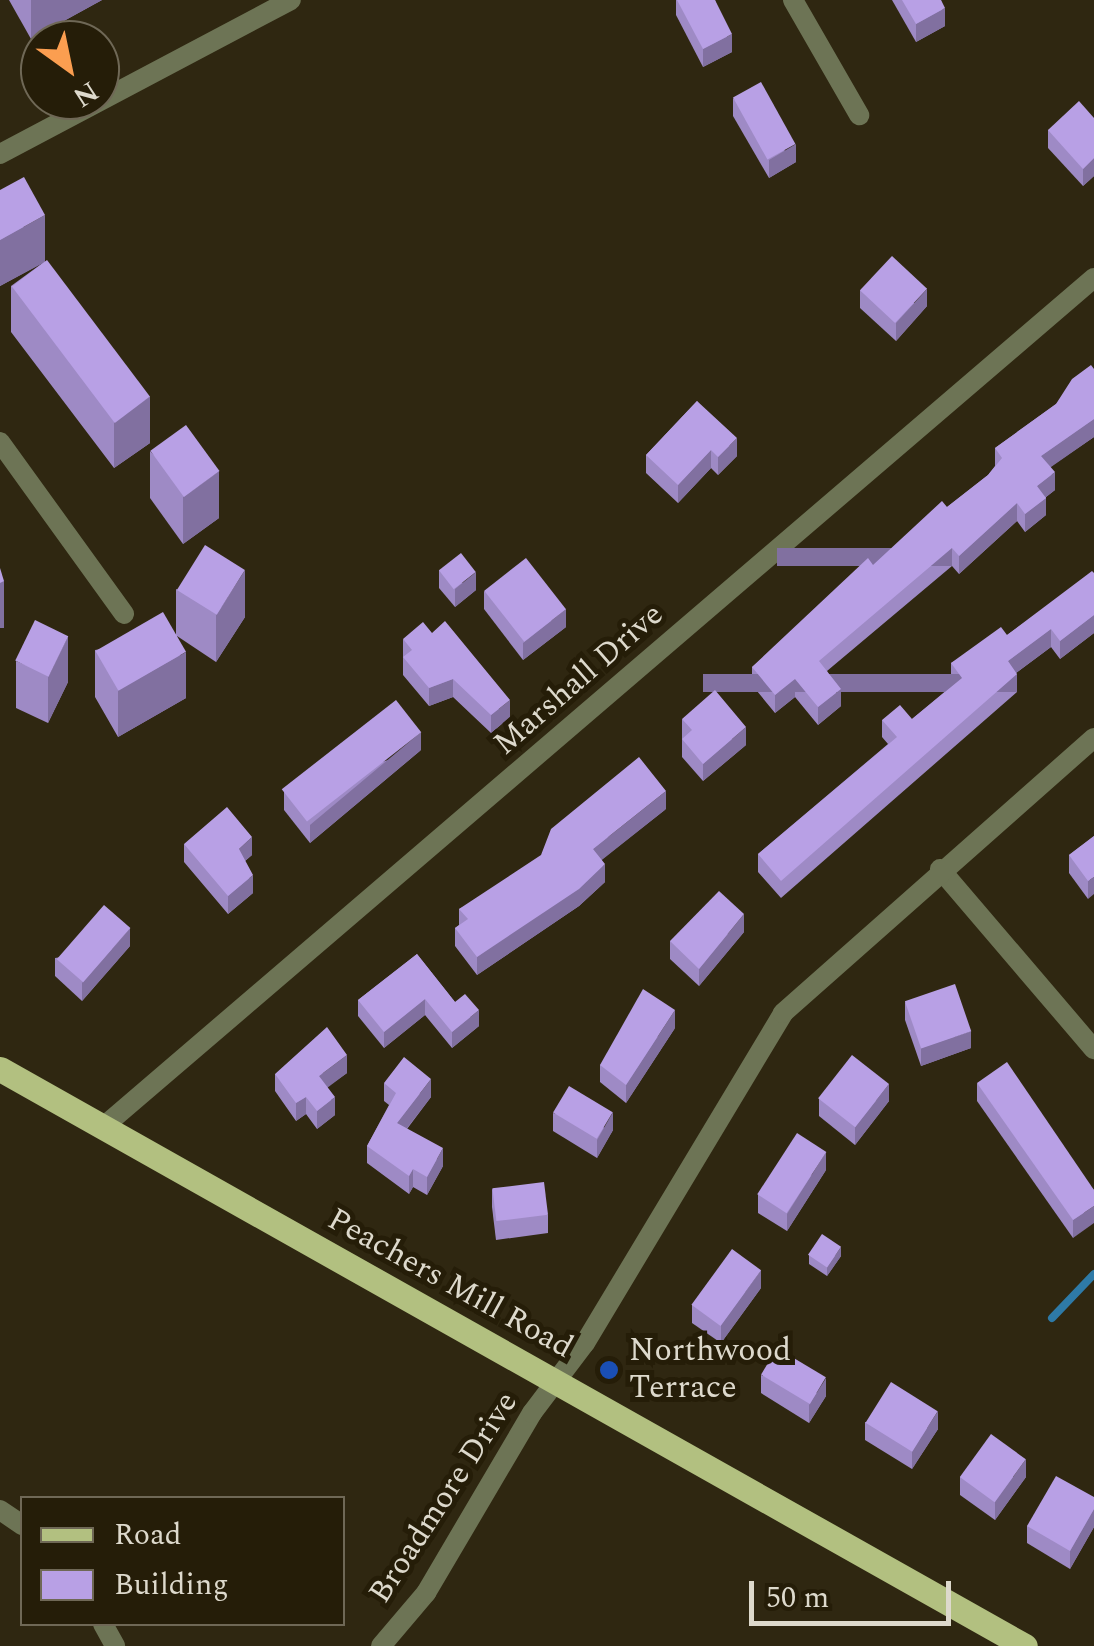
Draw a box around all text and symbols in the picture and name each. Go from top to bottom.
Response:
north arrow [20,20,120,120]
text: N [64,70,107,118]
street label: Marshall Drive [486,596,672,764]
street label: Peachers Mill Road [321,1201,579,1367]
place label: Northwood Terrace [629,1333,791,1408]
marker: Northwood Terrace [598,1359,620,1381]
street label: Broadmore Drive [361,1385,527,1611]
legend [20,1496,345,1626]
text: Road [114,1512,182,1558]
scale bar [754,1561,956,1623]
text: Building [114,1562,229,1608]
text: 50 m [766,1575,829,1621]

